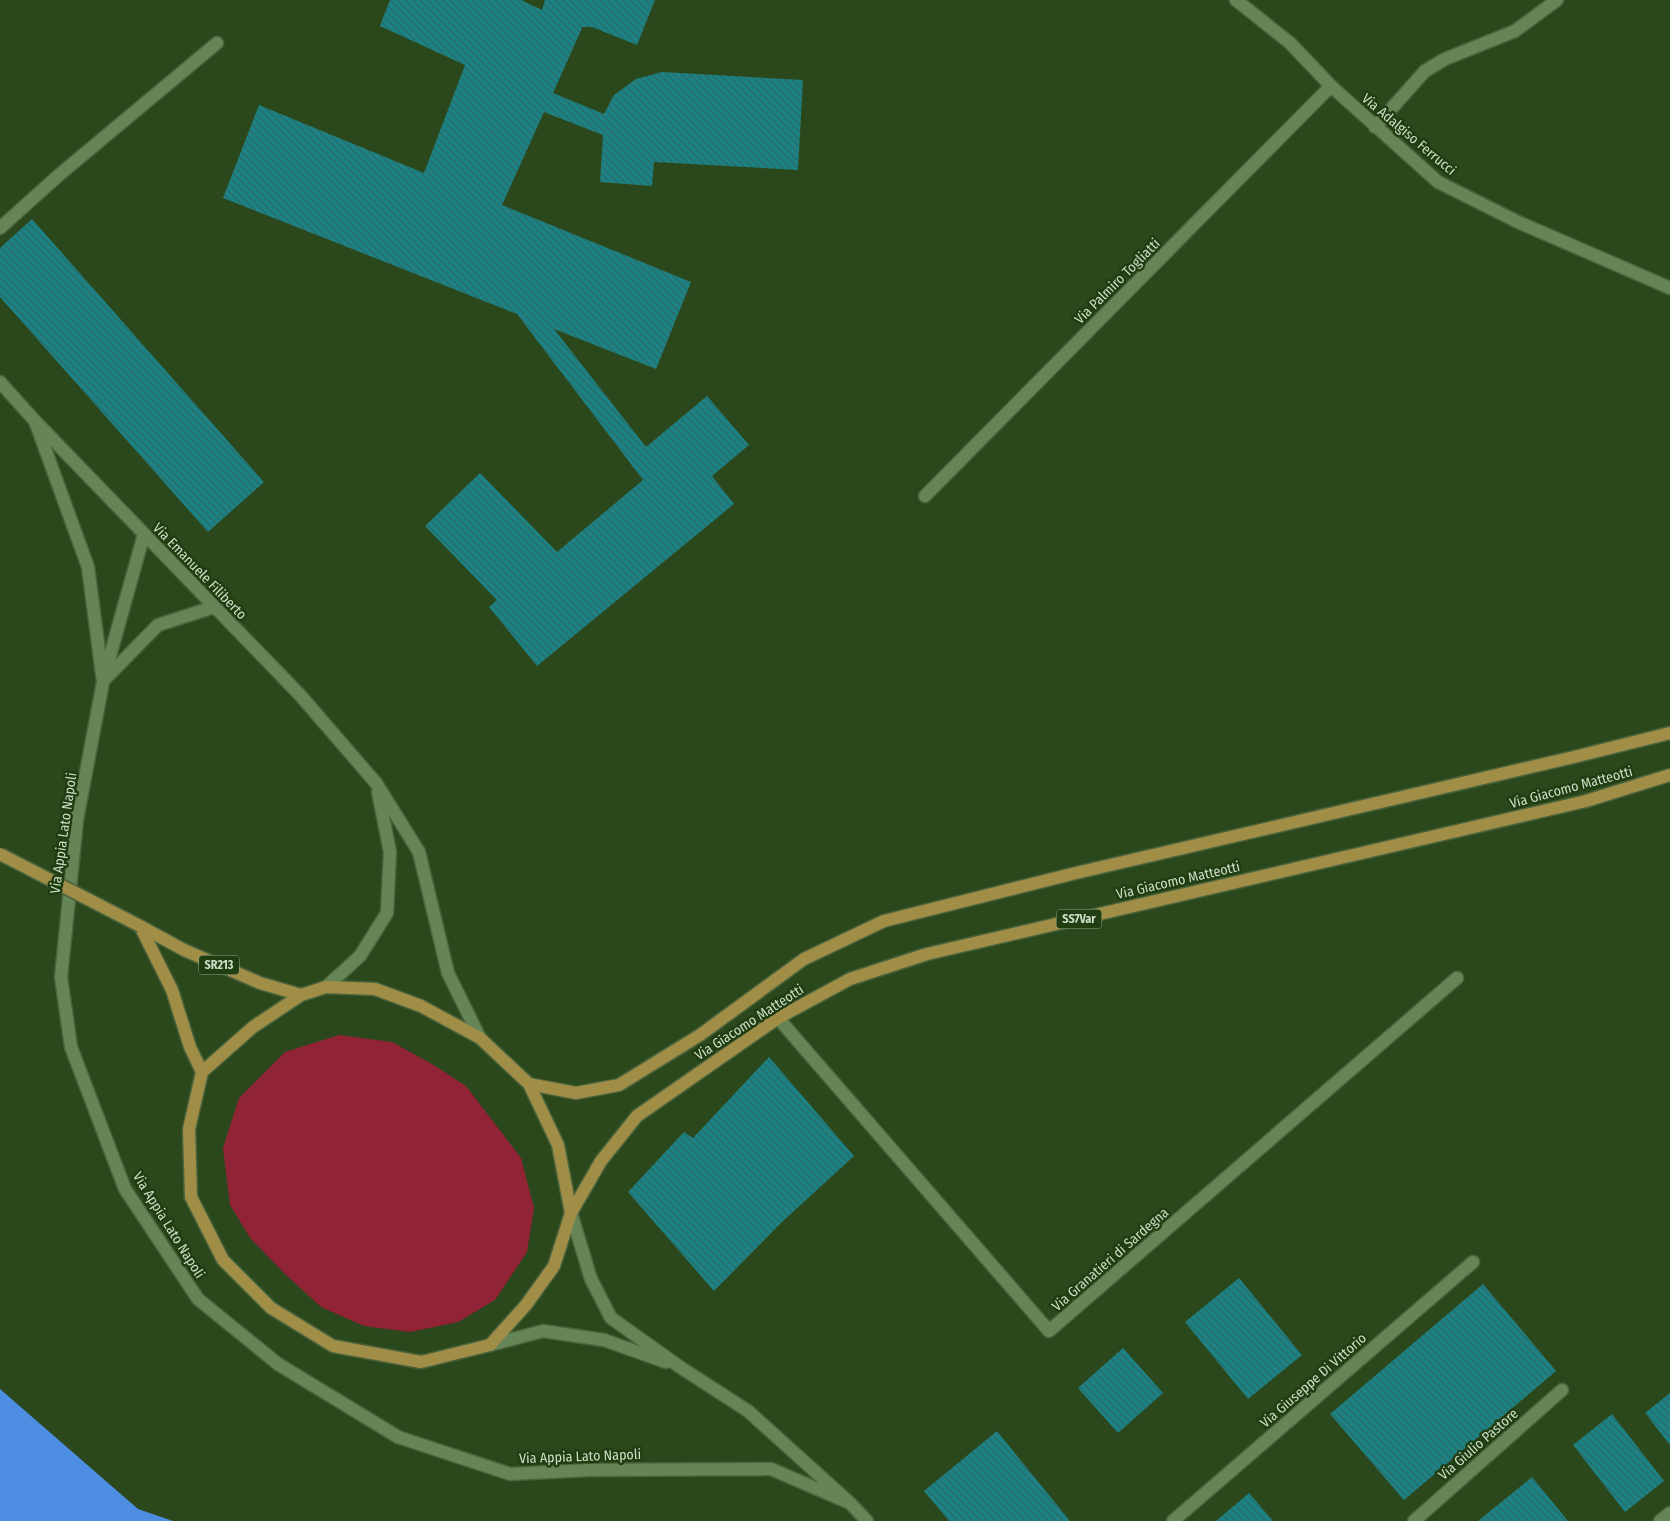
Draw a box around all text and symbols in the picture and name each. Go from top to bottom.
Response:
street label: Via Adalgiso Ferrucci [1358,90,1459,179]
street label: Via Palmiro Togliatti [1071,235,1164,328]
street label: Via Emanuele Filiberto [149,520,250,623]
street label: Via Giacomo Matteotti [1508,763,1634,812]
street label: Via Appia Lato Napoli [47,771,80,895]
street label: Via Giacomo Matteotti [1115,858,1242,903]
road number: SS7Var [1056,910,1102,929]
road number: SR213 [199,956,239,974]
street label: Via Giacomo Matteotti [692,981,807,1064]
street label: Via Appia Lato Napoli [129,1169,208,1282]
street label: Via Granatieri di Sardegna [1049,1204,1172,1315]
street label: Via Giuseppe Di Vittorio [1257,1330,1370,1431]
street label: Via Giulio Pastore [1435,1405,1522,1484]
street label: Via Appia Lato Napoli [519,1446,641,1467]

